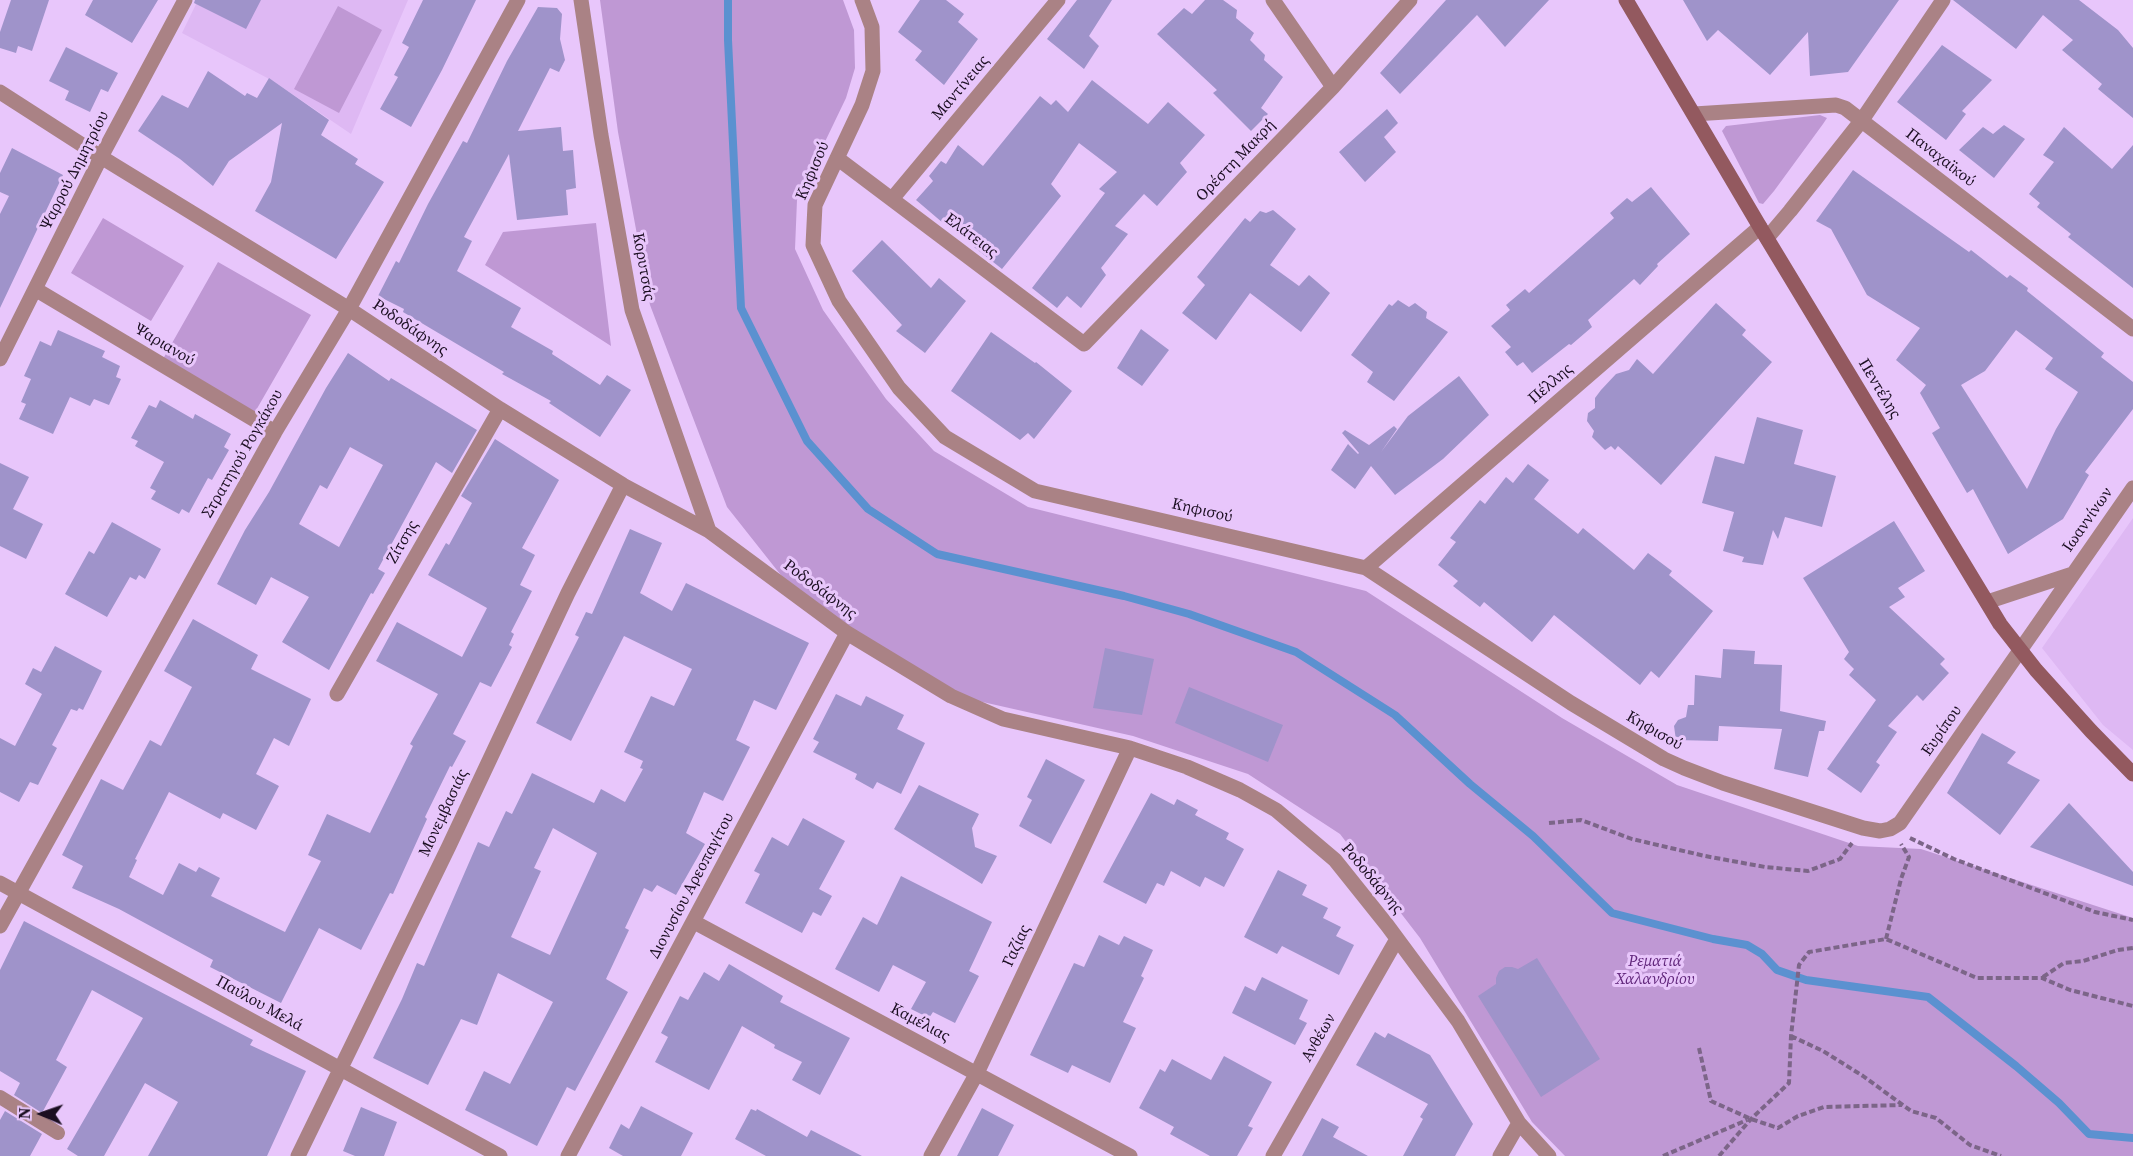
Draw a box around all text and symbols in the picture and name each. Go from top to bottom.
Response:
street label: Μαντίνειας [928,52,994,124]
street label: Ψαρρού Δημητρίου [37,108,113,234]
street label: Ορέστη Μακρή [1192,116,1280,206]
street label: Παναχαϊκού [1901,125,1979,191]
street label: Κηφισού [792,139,834,203]
street label: Ελάτειας [940,210,1002,262]
street label: Κορυτσάς [628,231,658,303]
street label: Ροδοδάφνης [369,296,451,360]
street label: Ψαριανού [130,320,198,370]
street label: Πεντέλης [1854,355,1904,423]
street label: Πέλλης [1525,360,1577,408]
street label: Στρατηγού Ρογκάκου [198,386,288,522]
street label: Ιωαννίνων [2059,484,2117,556]
street label: Κηφισού [1170,495,1234,527]
street label: Ζίτσης [383,517,423,567]
street label: Ροδοδάφνης [780,556,860,624]
street label: Ευρίπου [1918,702,1966,760]
street label: Κηφισού [1623,707,1685,755]
street label: Μονεμβασιάς [415,766,473,860]
street label: Διονυσίου Αρεοπαγίτου [645,810,739,962]
street label: Ροδοδάφνης [1337,840,1407,918]
street label: Γαζίας [999,922,1035,970]
park label: Ρεματιά Χαλανδρίου [1615,952,1695,990]
street label: Παύλου Μελά [212,972,306,1036]
street label: Καμέλιας [887,999,953,1047]
street label: Ανθέων [1298,1010,1340,1066]
north arrow [12,1084,72,1144]
text: N [13,1107,35,1120]

